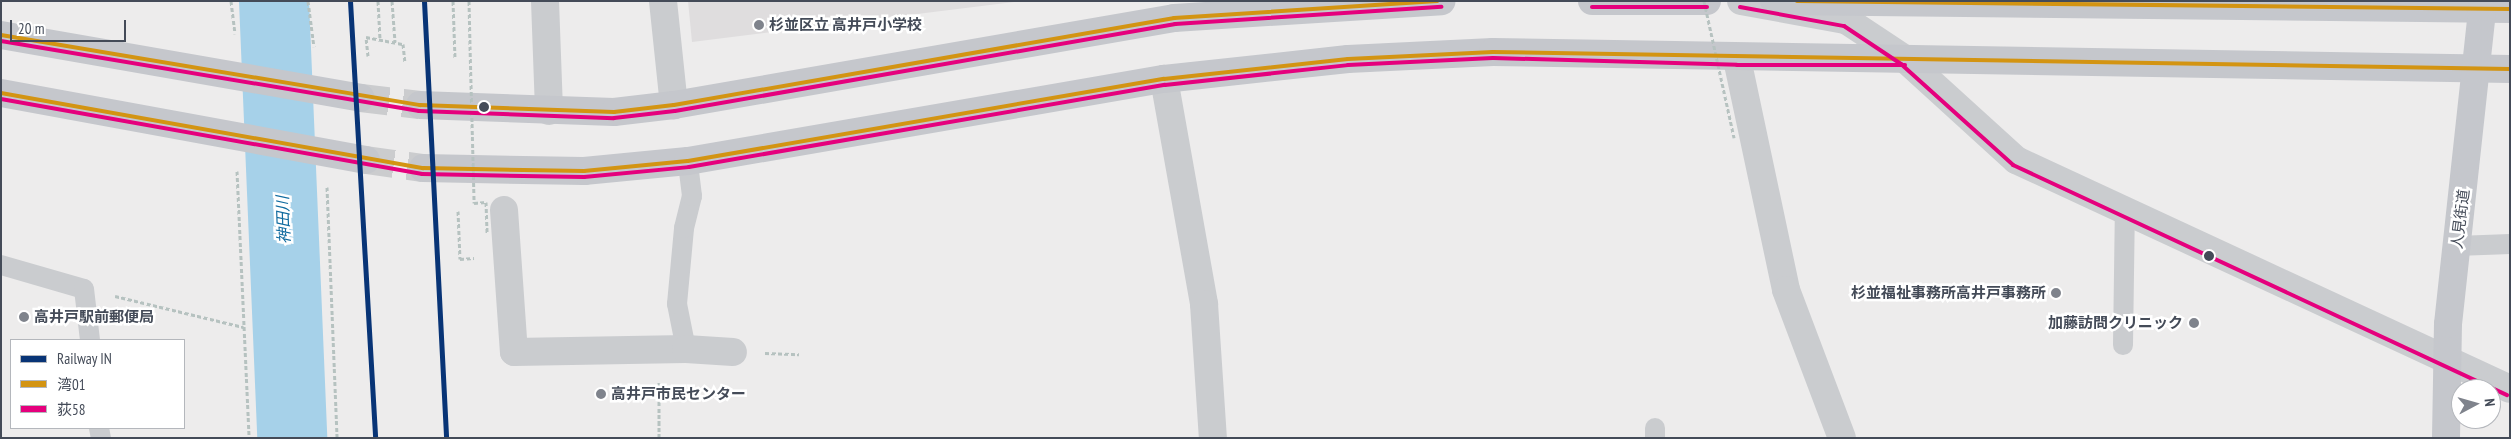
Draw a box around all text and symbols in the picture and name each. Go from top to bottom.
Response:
scale bar [12,10,129,42]
place label: 杉並区立 高井戸小学校 [769,16,922,34]
text: 20 m [18,19,44,38]
marker: 杉並区立 高井戸小学校 [753,19,765,31]
unlabelled marker [479,102,489,112]
street label: 人見街道 [2447,188,2473,250]
water label: 神田川 [273,196,293,244]
unlabelled marker [2204,251,2214,261]
place label: 杉並福祉事務所高井戸事務所 [1851,284,2046,302]
marker: 杉並福祉事務所高井戸事務所 [2050,287,2062,299]
place label: 高井戸駅前郵便局 [34,308,154,326]
marker: 高井戸駅前郵便局 [18,311,30,323]
place label: 加藤訪問クリニック [2048,314,2183,332]
marker: 加藤訪問クリニック [2187,316,2201,330]
legend [10,339,185,429]
text: Railway IN [57,349,112,368]
text: 湾01 [57,375,86,394]
north arrow [2451,379,2501,429]
place label: 高井戸市民センター [611,385,746,403]
marker: 高井戸市民センター [595,388,607,400]
text: N [2481,398,2499,407]
text: 荻58 [57,400,86,419]

